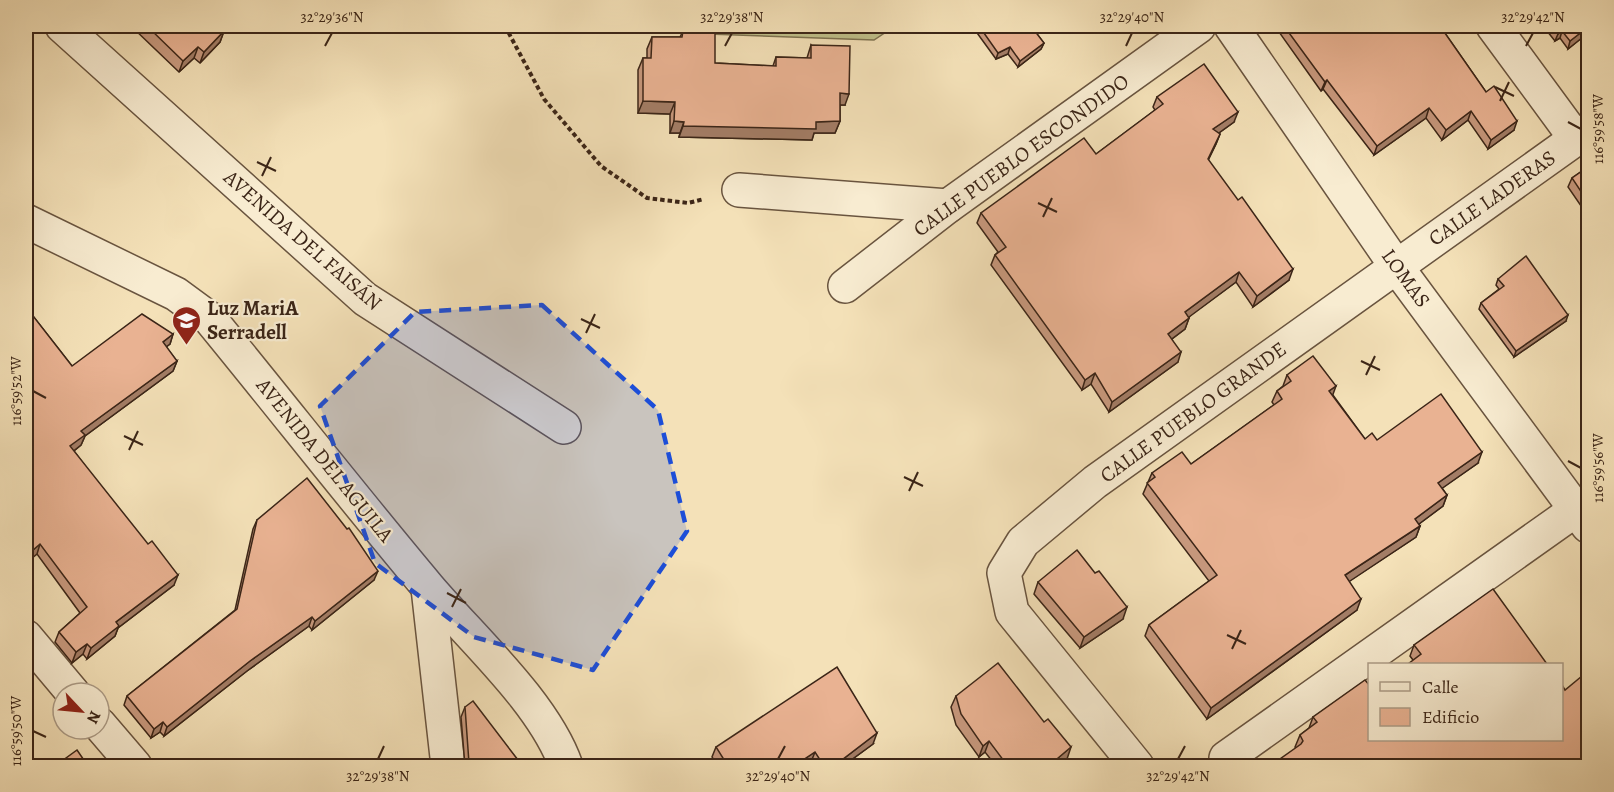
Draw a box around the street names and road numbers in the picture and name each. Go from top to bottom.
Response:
street label: CALLE PUEBLO ESCONDIDO [907,67,1135,243]
street label: CALLE LADERAS [1423,144,1561,252]
street label: AVENIDA DEL FAISÁN [217,163,388,316]
street label: LOMAS [1375,243,1437,313]
street label: CALLE PUEBLO GRANDE [1094,335,1292,489]
street label: AVENIDA DEL AGUILA [249,371,400,548]

